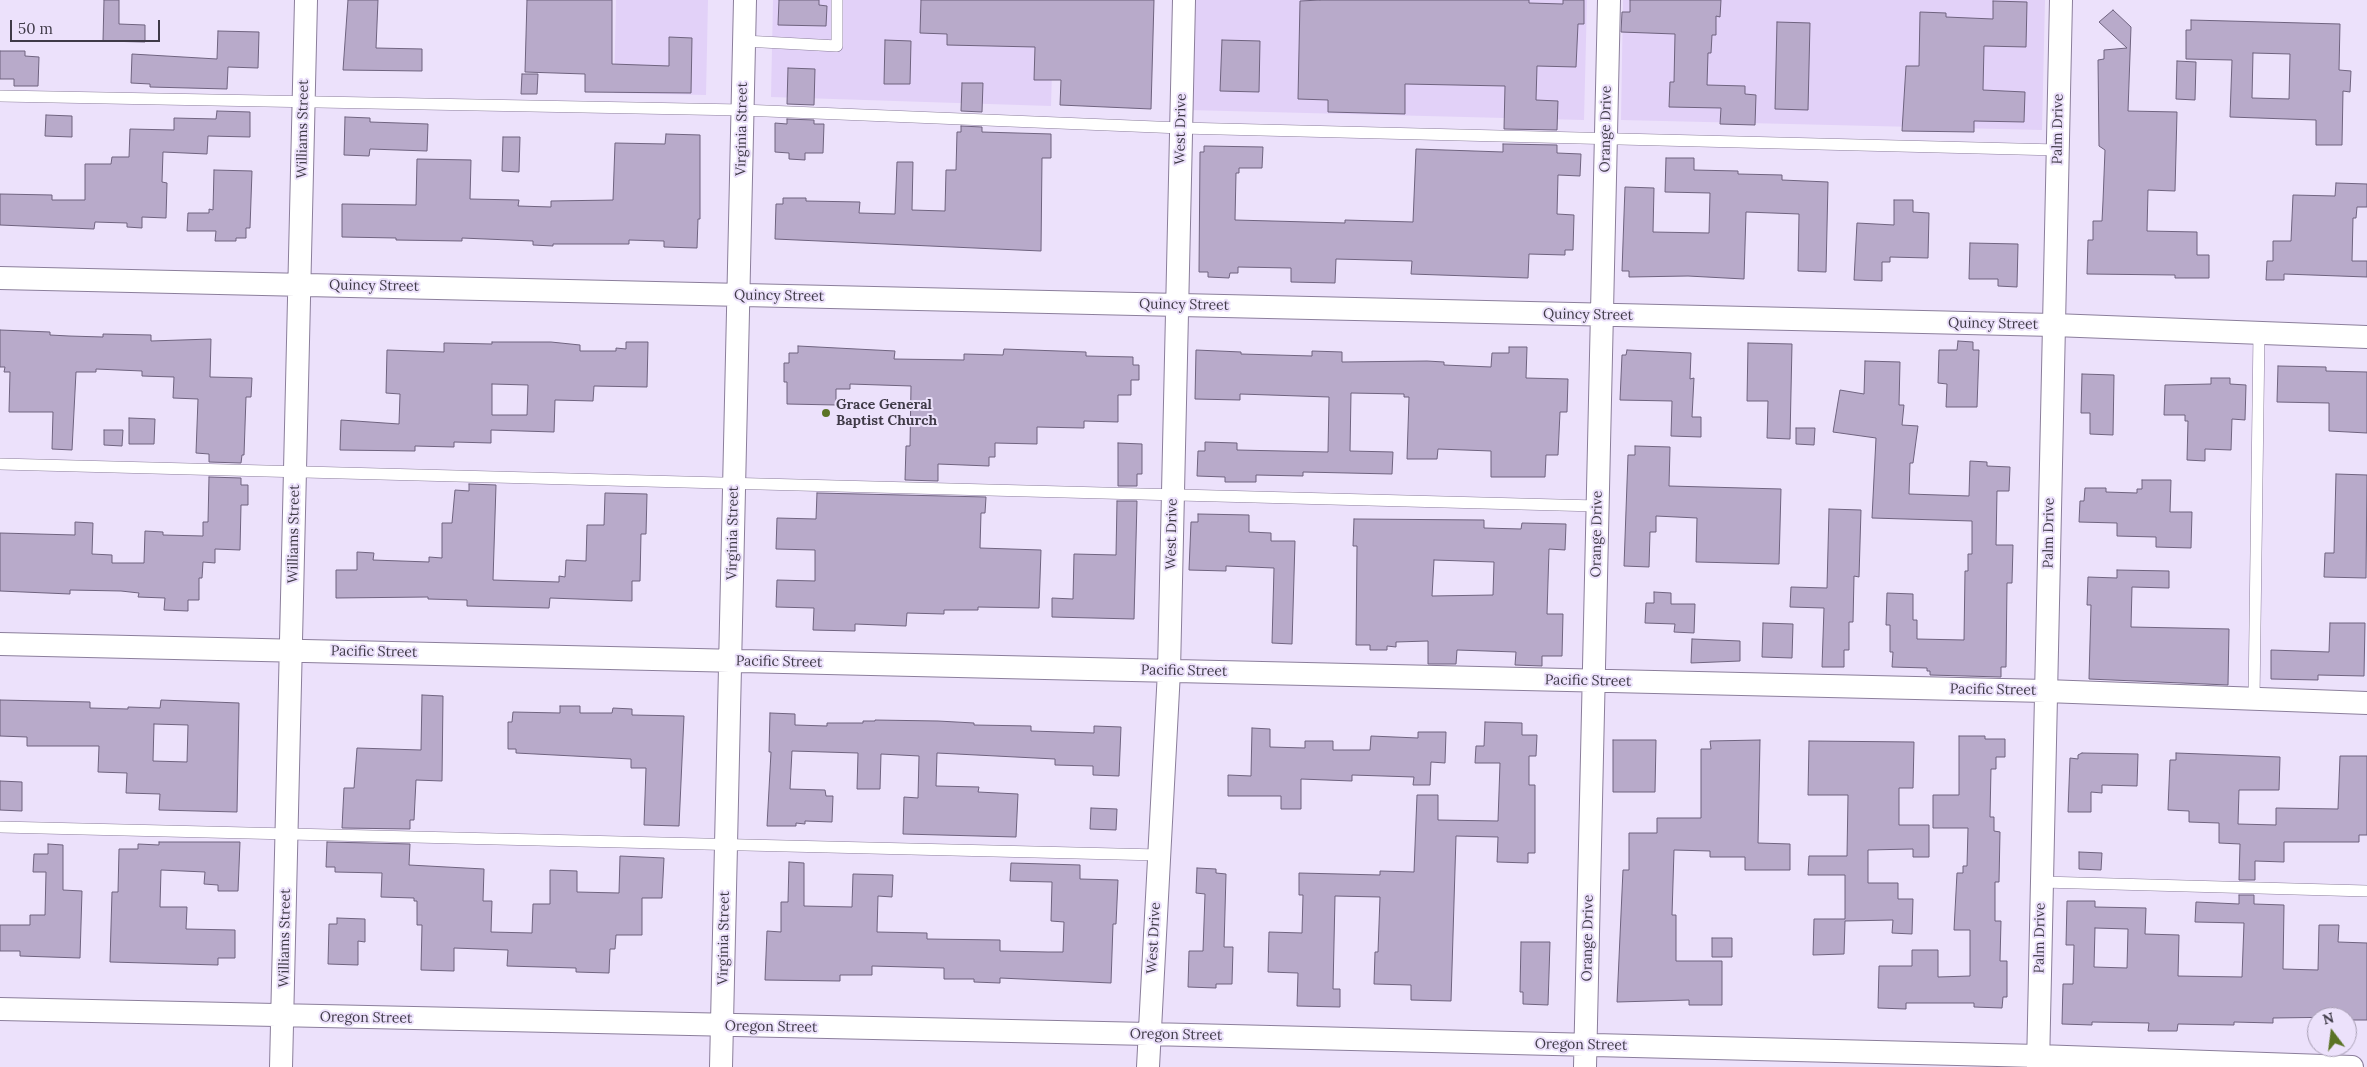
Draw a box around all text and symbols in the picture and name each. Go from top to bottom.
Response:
scale bar [12,10,162,42]
text: 50 m [18,19,53,38]
street label: Williams Street [294,79,312,179]
street label: Virginia Street [733,82,751,176]
street label: Orange Drive [1597,85,1615,173]
street label: West Drive [1172,93,1190,165]
street label: Palm Drive [2049,94,2067,164]
street label: Quincy Street [329,277,419,295]
street label: Quincy Street [734,287,824,305]
street label: Quincy Street [1139,296,1229,314]
street label: Quincy Street [1543,306,1633,324]
street label: Quincy Street [1948,315,2038,333]
place label: Grace General Baptist Church [836,397,937,430]
marker: Grace General Baptist Church [820,407,832,419]
street label: Williams Street [285,484,303,584]
street label: Virginia Street [724,486,742,580]
street label: Orange Drive [1588,490,1606,578]
street label: West Drive [1163,498,1181,570]
street label: Palm Drive [2040,498,2058,568]
street label: Pacific Street [331,643,417,661]
street label: Pacific Street [736,653,822,671]
street label: Pacific Street [1141,662,1227,680]
street label: Pacific Street [1545,672,1631,690]
street label: Pacific Street [1950,681,2036,699]
street label: Williams Street [276,888,294,988]
street label: Virginia Street [715,891,733,985]
street label: Orange Drive [1579,894,1597,982]
street label: West Drive [1144,902,1164,974]
street label: Palm Drive [2031,903,2049,973]
north arrow [2307,1007,2357,1057]
text: N [2321,1008,2336,1029]
street label: Oregon Street [320,1009,412,1027]
street label: Oregon Street [725,1018,817,1036]
street label: Oregon Street [1130,1026,1222,1044]
street label: Oregon Street [1535,1036,1627,1054]

